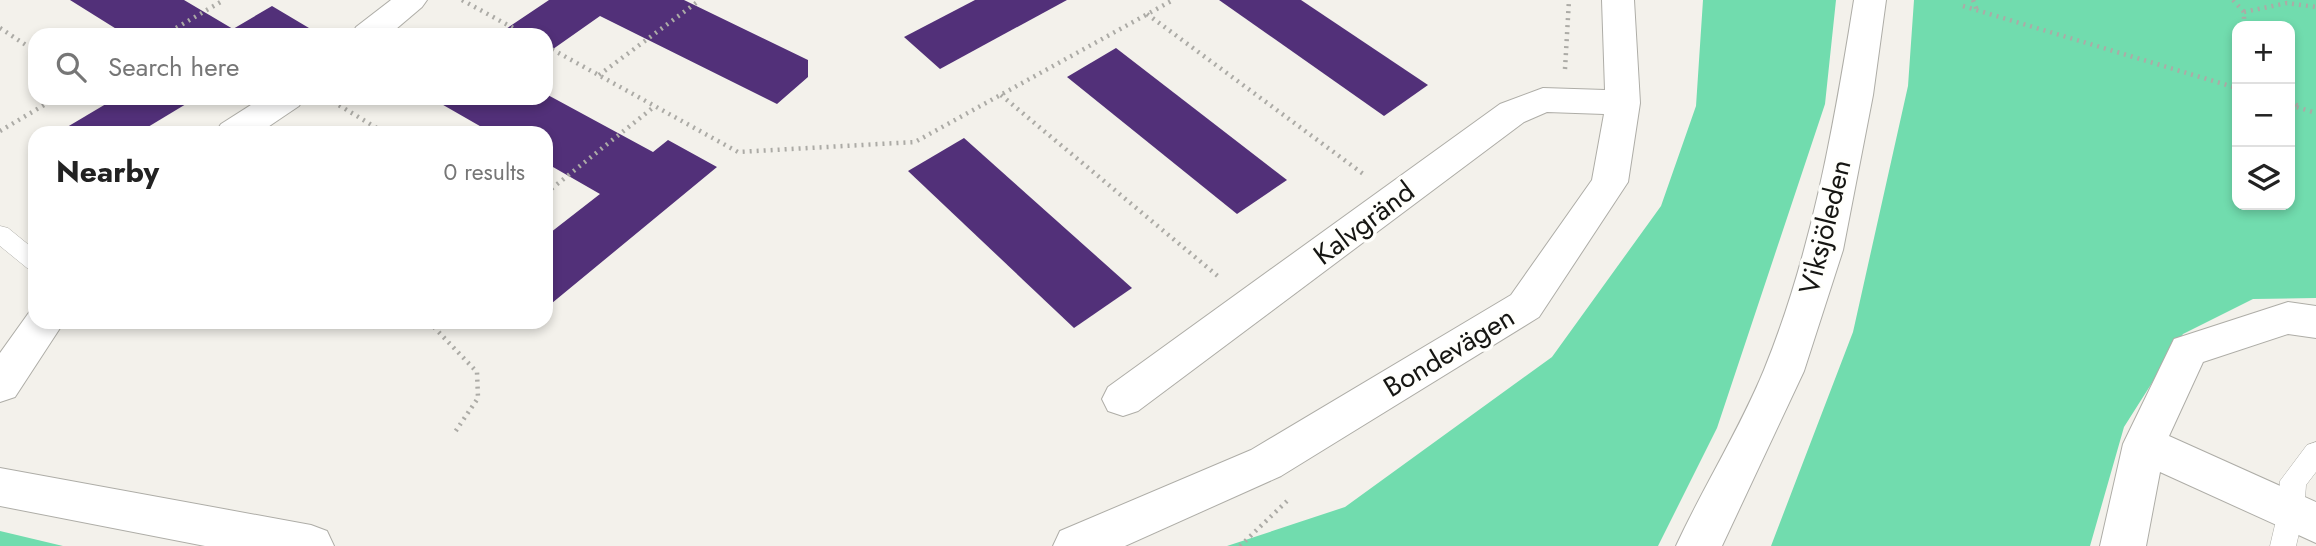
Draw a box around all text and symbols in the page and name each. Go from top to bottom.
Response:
map controls [2232,21,2295,210]
button: + [2232,21,2295,84]
search box [28,28,553,105]
icon: search [52,48,90,86]
text: Search here [108,48,240,86]
button: − [2232,84,2295,147]
button: layers [2232,147,2295,210]
text: Nearby [56,150,159,193]
text: 0 results [443,155,525,189]
street label: Viksjöleden [1788,155,1862,299]
street label: Kalvgränd [1305,171,1423,275]
street label: Bondevägen [1376,297,1522,407]

